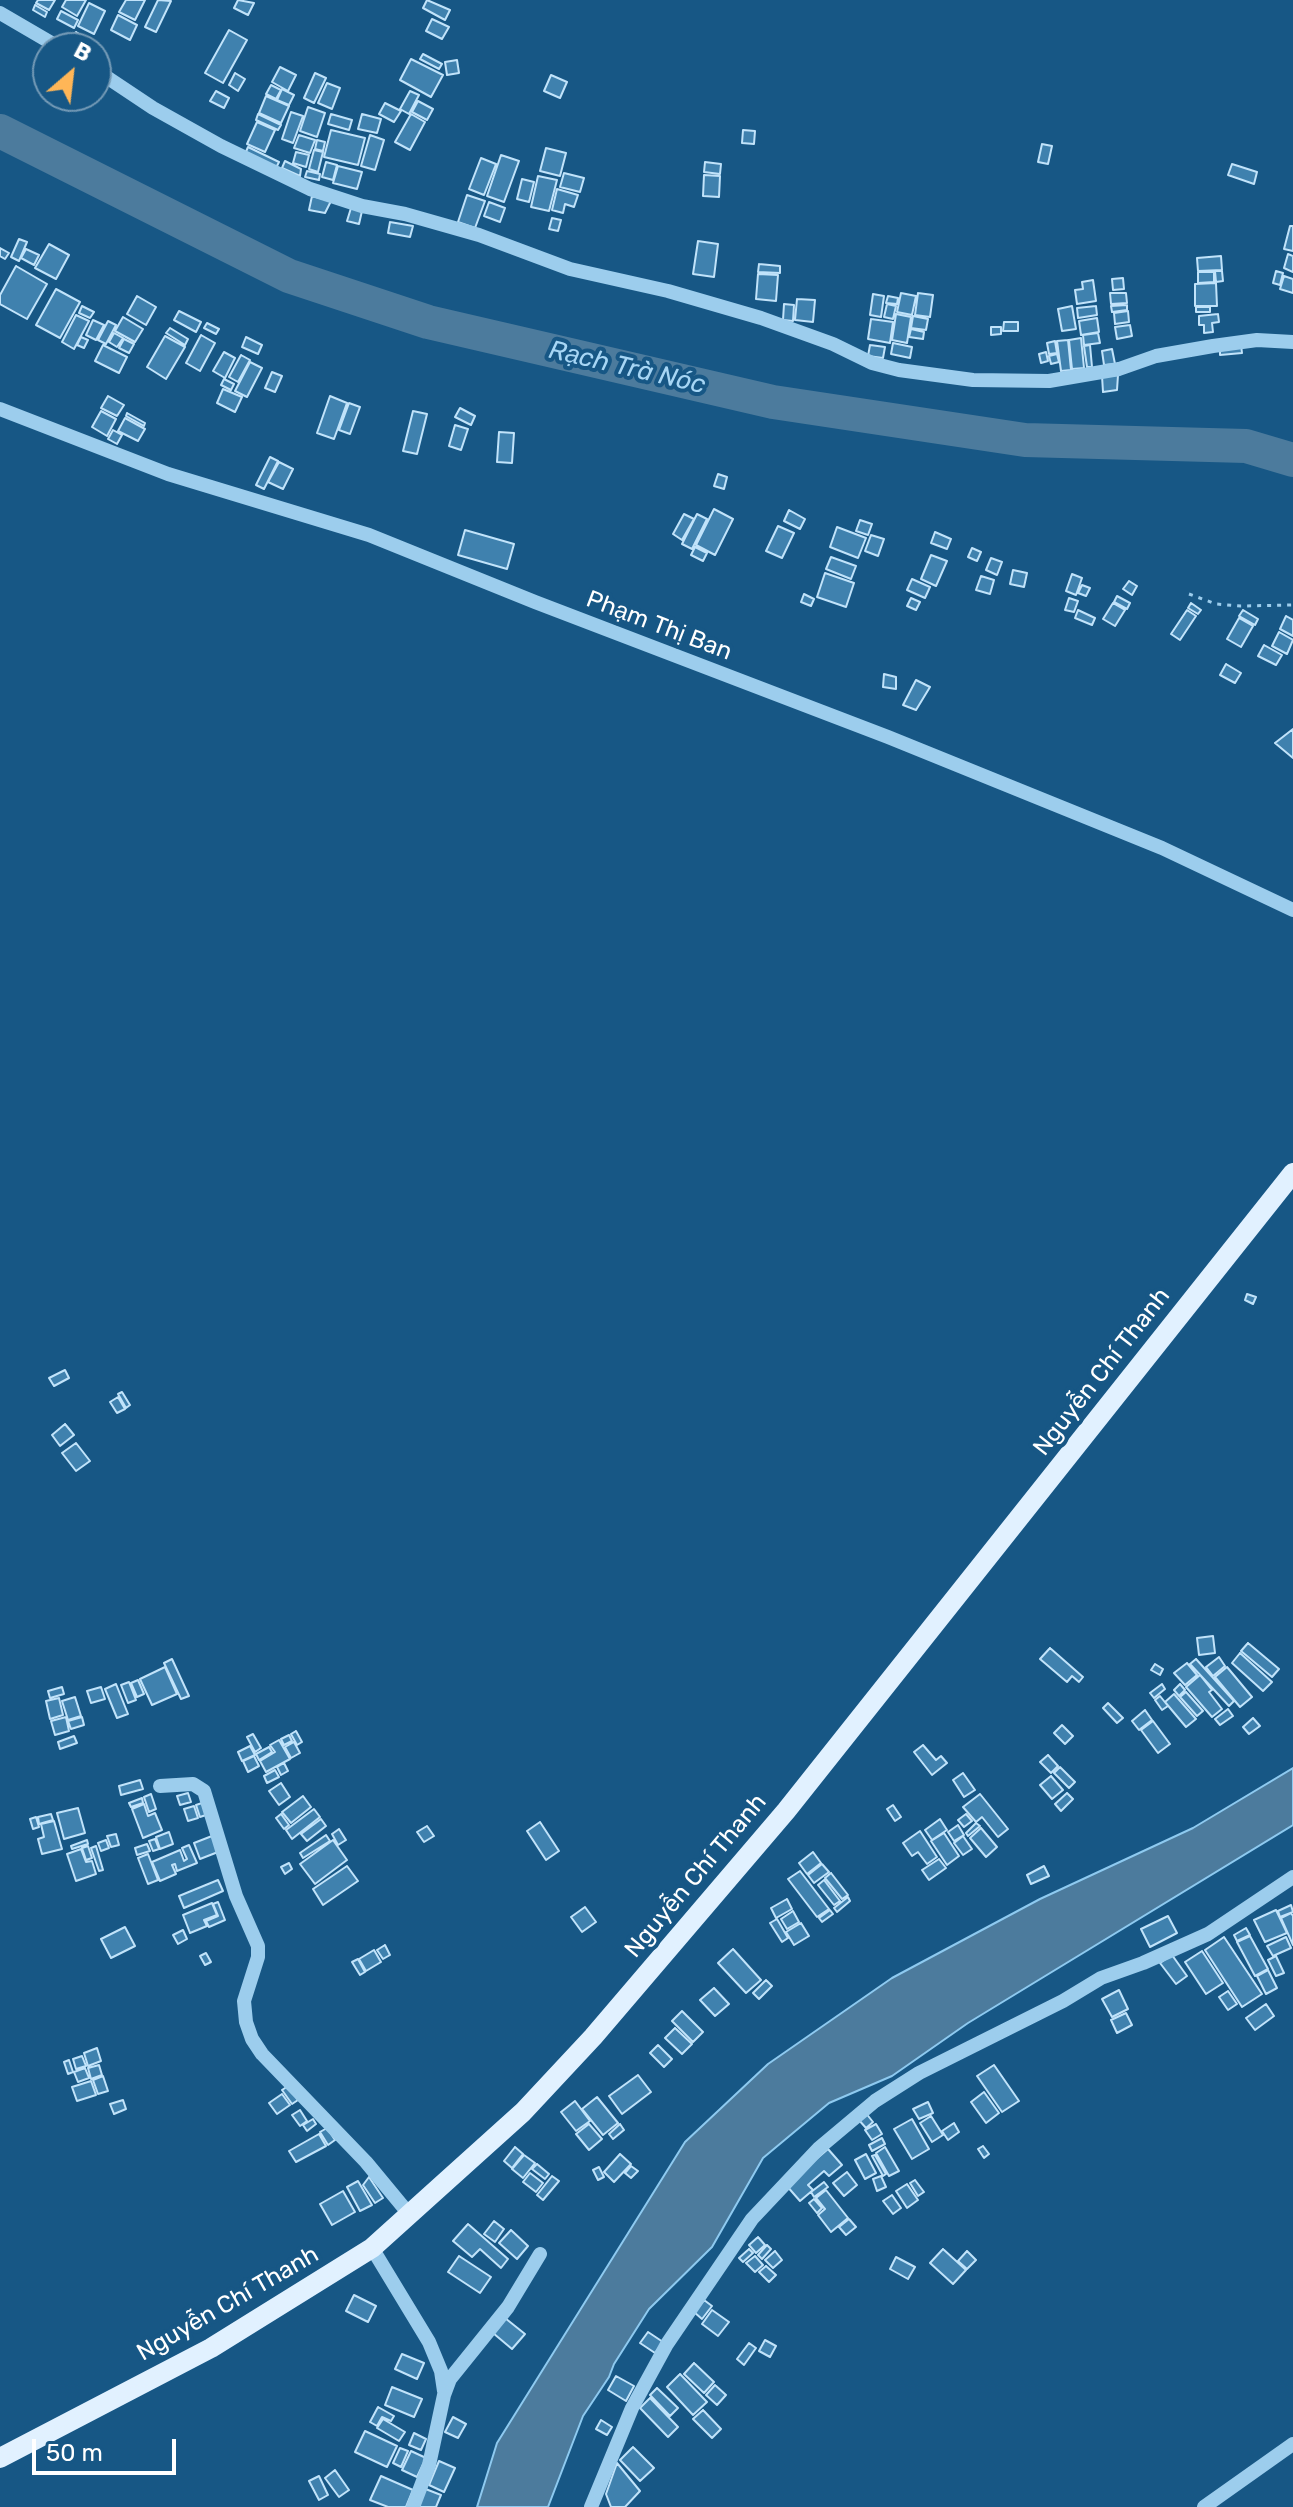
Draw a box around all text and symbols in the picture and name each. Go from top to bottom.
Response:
north arrow [32,32,112,112]
text: B [69,37,96,68]
water label: Rạch Trà Nóc [545,335,709,401]
street label: Phạm Thị Ban [582,585,736,667]
street label: Nguyễn Chí Thanh [1028,1282,1176,1462]
street label: Nguyễn Chí Thanh [619,1788,773,1964]
street label: Nguyễn Chí Thanh [132,2240,324,2368]
scale bar [36,2423,180,2473]
text: 50 m [46,2439,103,2467]

